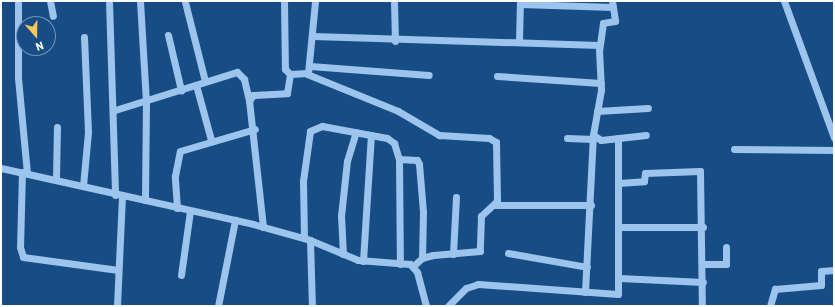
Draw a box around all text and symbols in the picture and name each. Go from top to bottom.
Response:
north arrow [16,16,56,56]
text: N [34,39,46,54]

